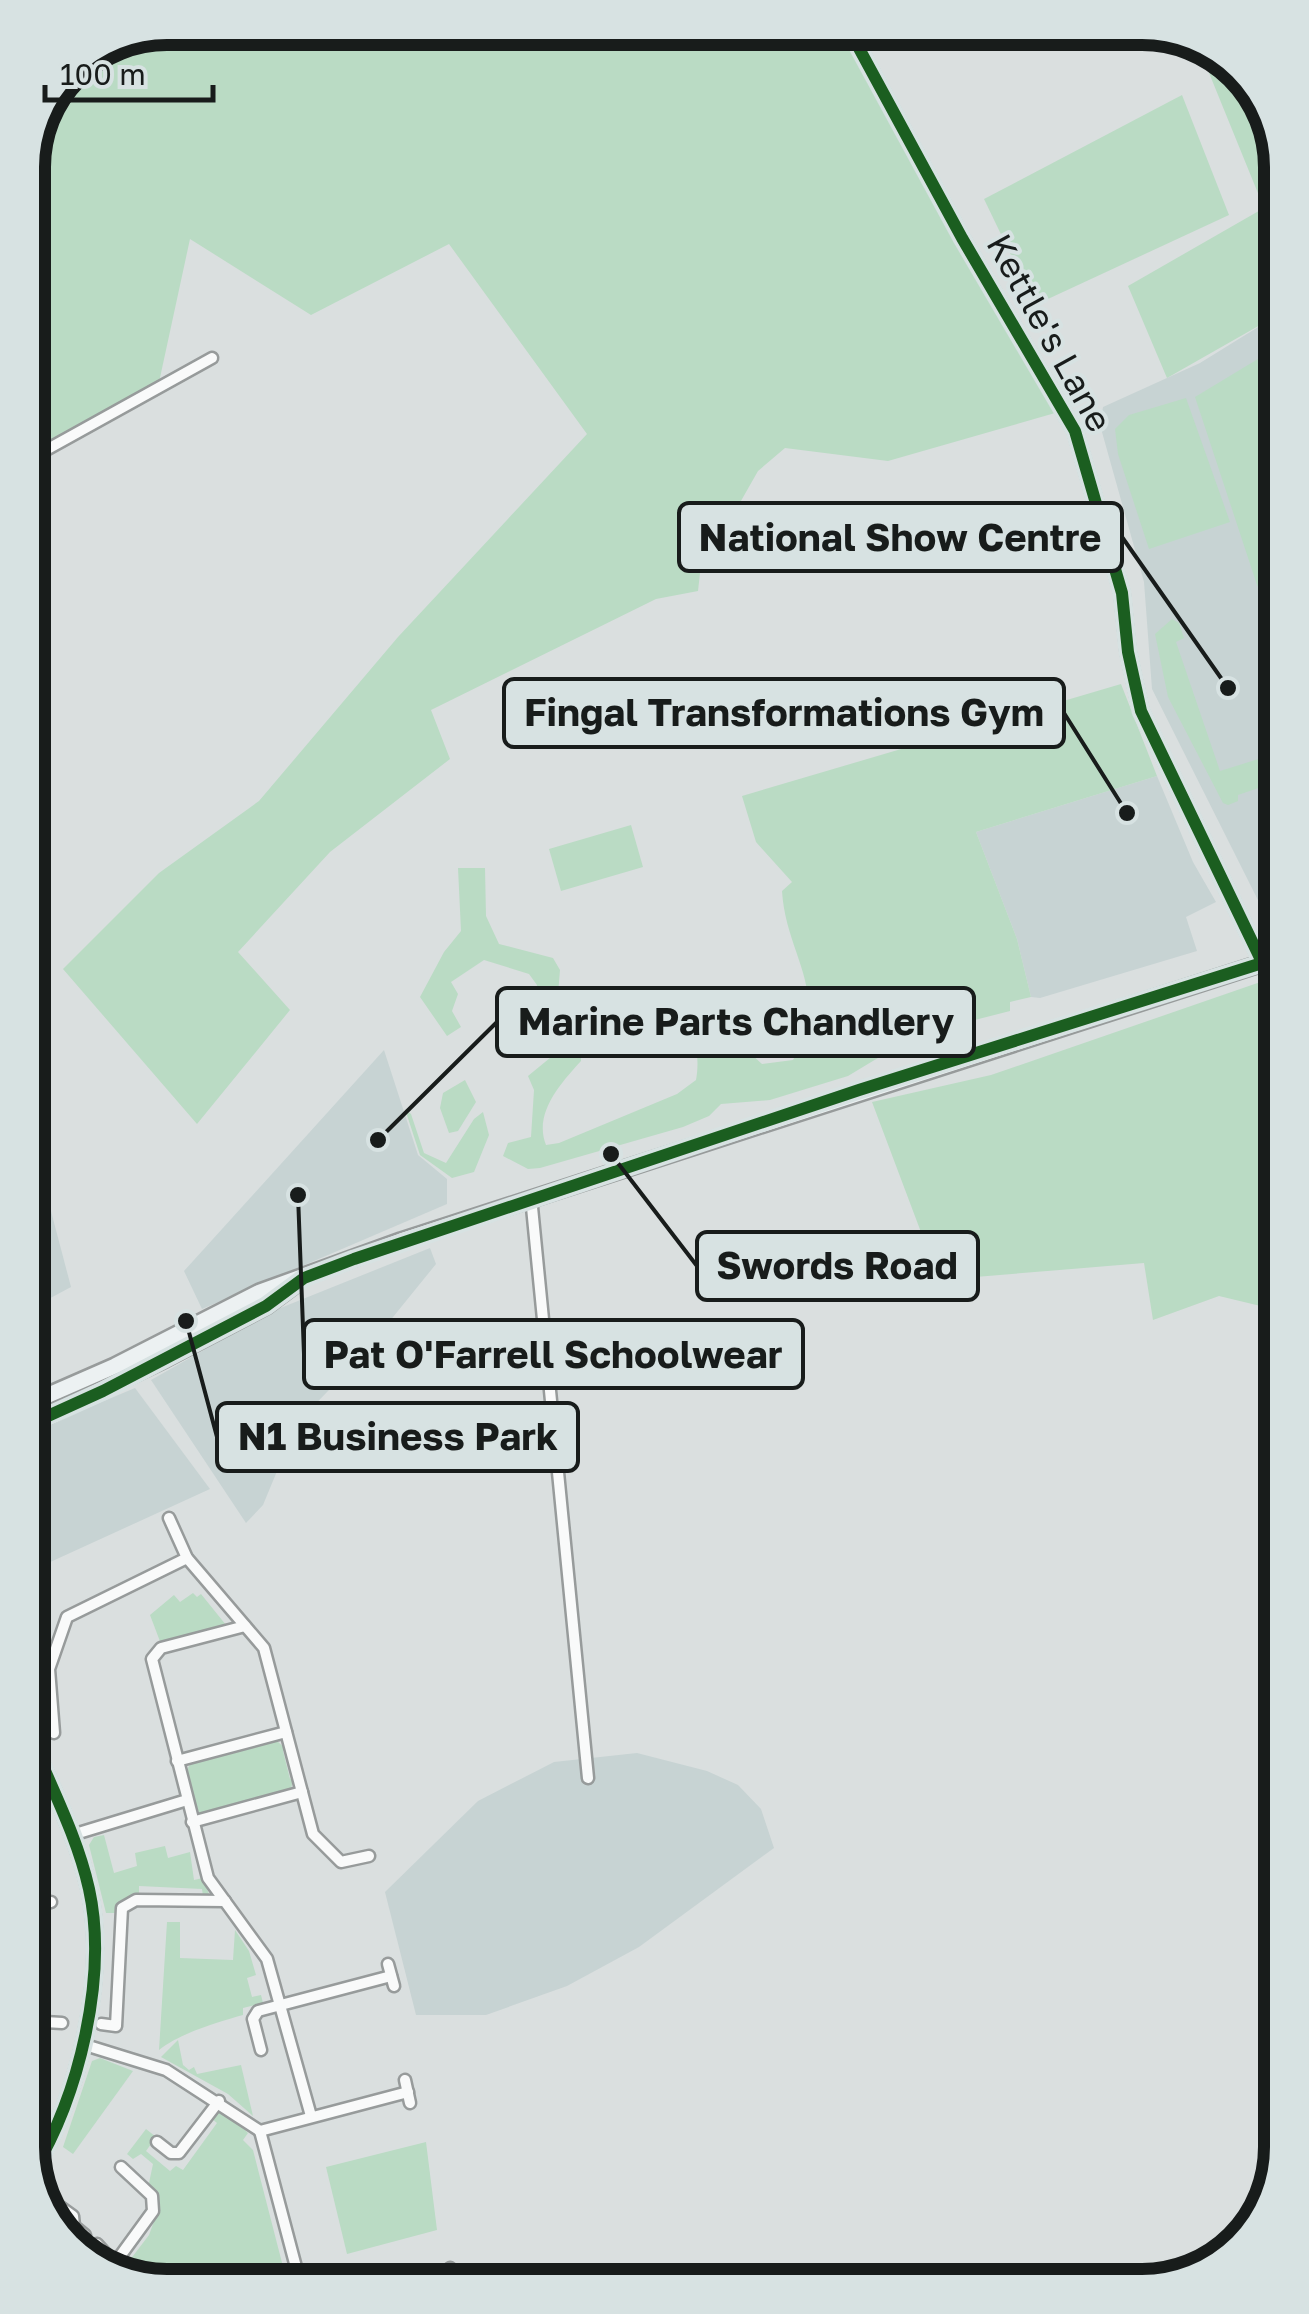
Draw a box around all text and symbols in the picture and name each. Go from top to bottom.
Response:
scale bar [45,40,212,102]
text: 100 m [60,56,146,92]
street label: Kettle's Lane [978,227,1121,439]
callout: National Show Centre [679,503,1122,571]
text: National Show Centre [699,514,1101,559]
callout: Fingal Transformations Gym [504,679,1064,747]
text: Fingal Transformations Gym [524,689,1044,735]
callout: Marine Parts Chandlery [497,988,974,1056]
text: Marine Parts Chandlery [518,998,954,1044]
callout: Swords Road [697,1232,978,1300]
text: Swords Road [716,1242,958,1287]
callout: Pat O'Farrell Schoolwear [304,1320,803,1388]
text: Pat O'Farrell Schoolwear [323,1331,783,1376]
callout: N1 Business Park [217,1403,578,1471]
text: N1 Business Park [238,1413,558,1458]

